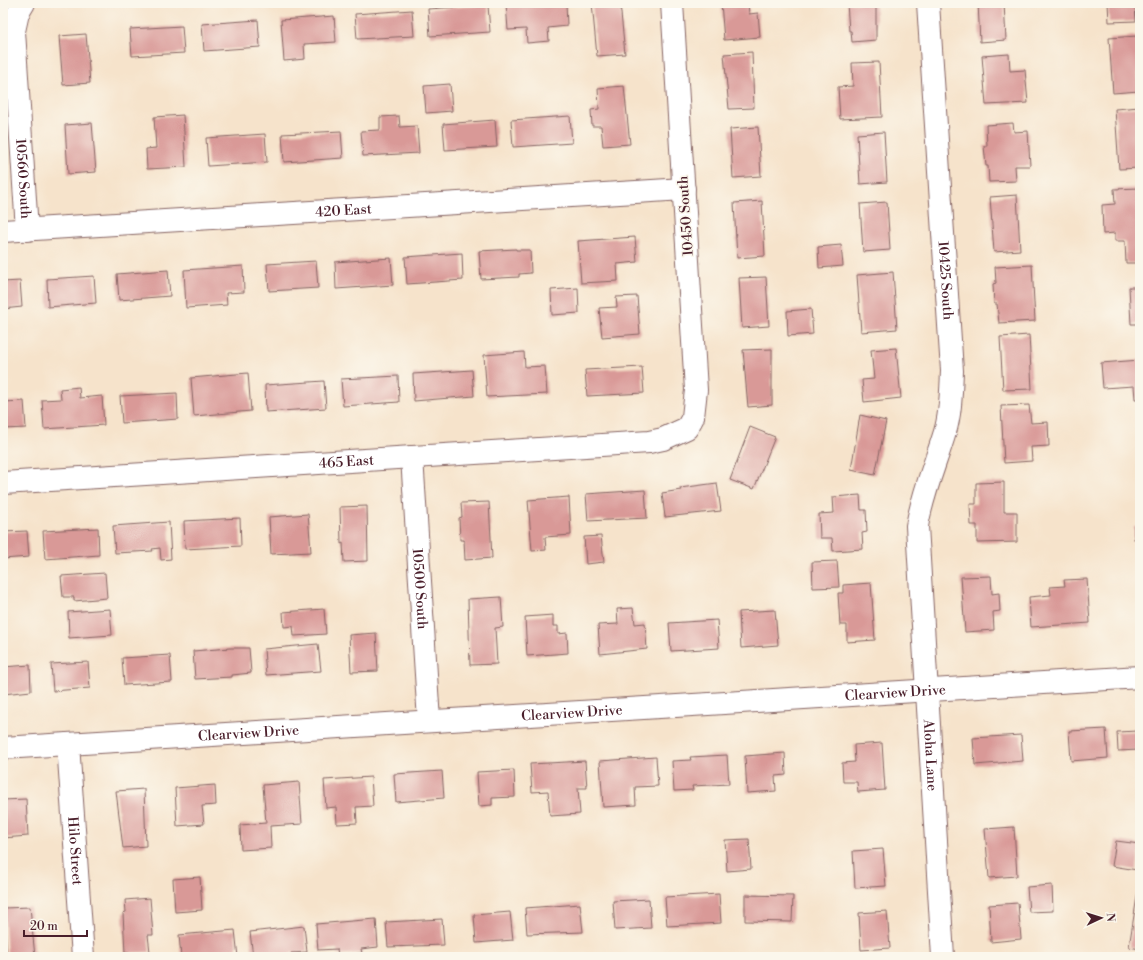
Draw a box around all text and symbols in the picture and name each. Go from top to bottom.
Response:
street label: 10560 South [11,138,34,220]
street label: 10450 South [674,175,698,257]
street label: 420 East [315,200,372,222]
street label: 10425 South [934,240,957,321]
street label: 465 East [318,451,375,473]
street label: 10500 South [408,548,431,631]
street label: Clearview Drive [844,681,946,705]
street label: Clearview Drive [521,701,623,726]
street label: Aloha Lane [919,718,941,792]
street label: Clearview Drive [197,722,300,746]
street label: Hilo Street [63,816,86,886]
north arrow [1081,898,1121,938]
scale bar [24,912,87,938]
text: N [1103,913,1117,922]
text: 20 m [30,919,58,934]

